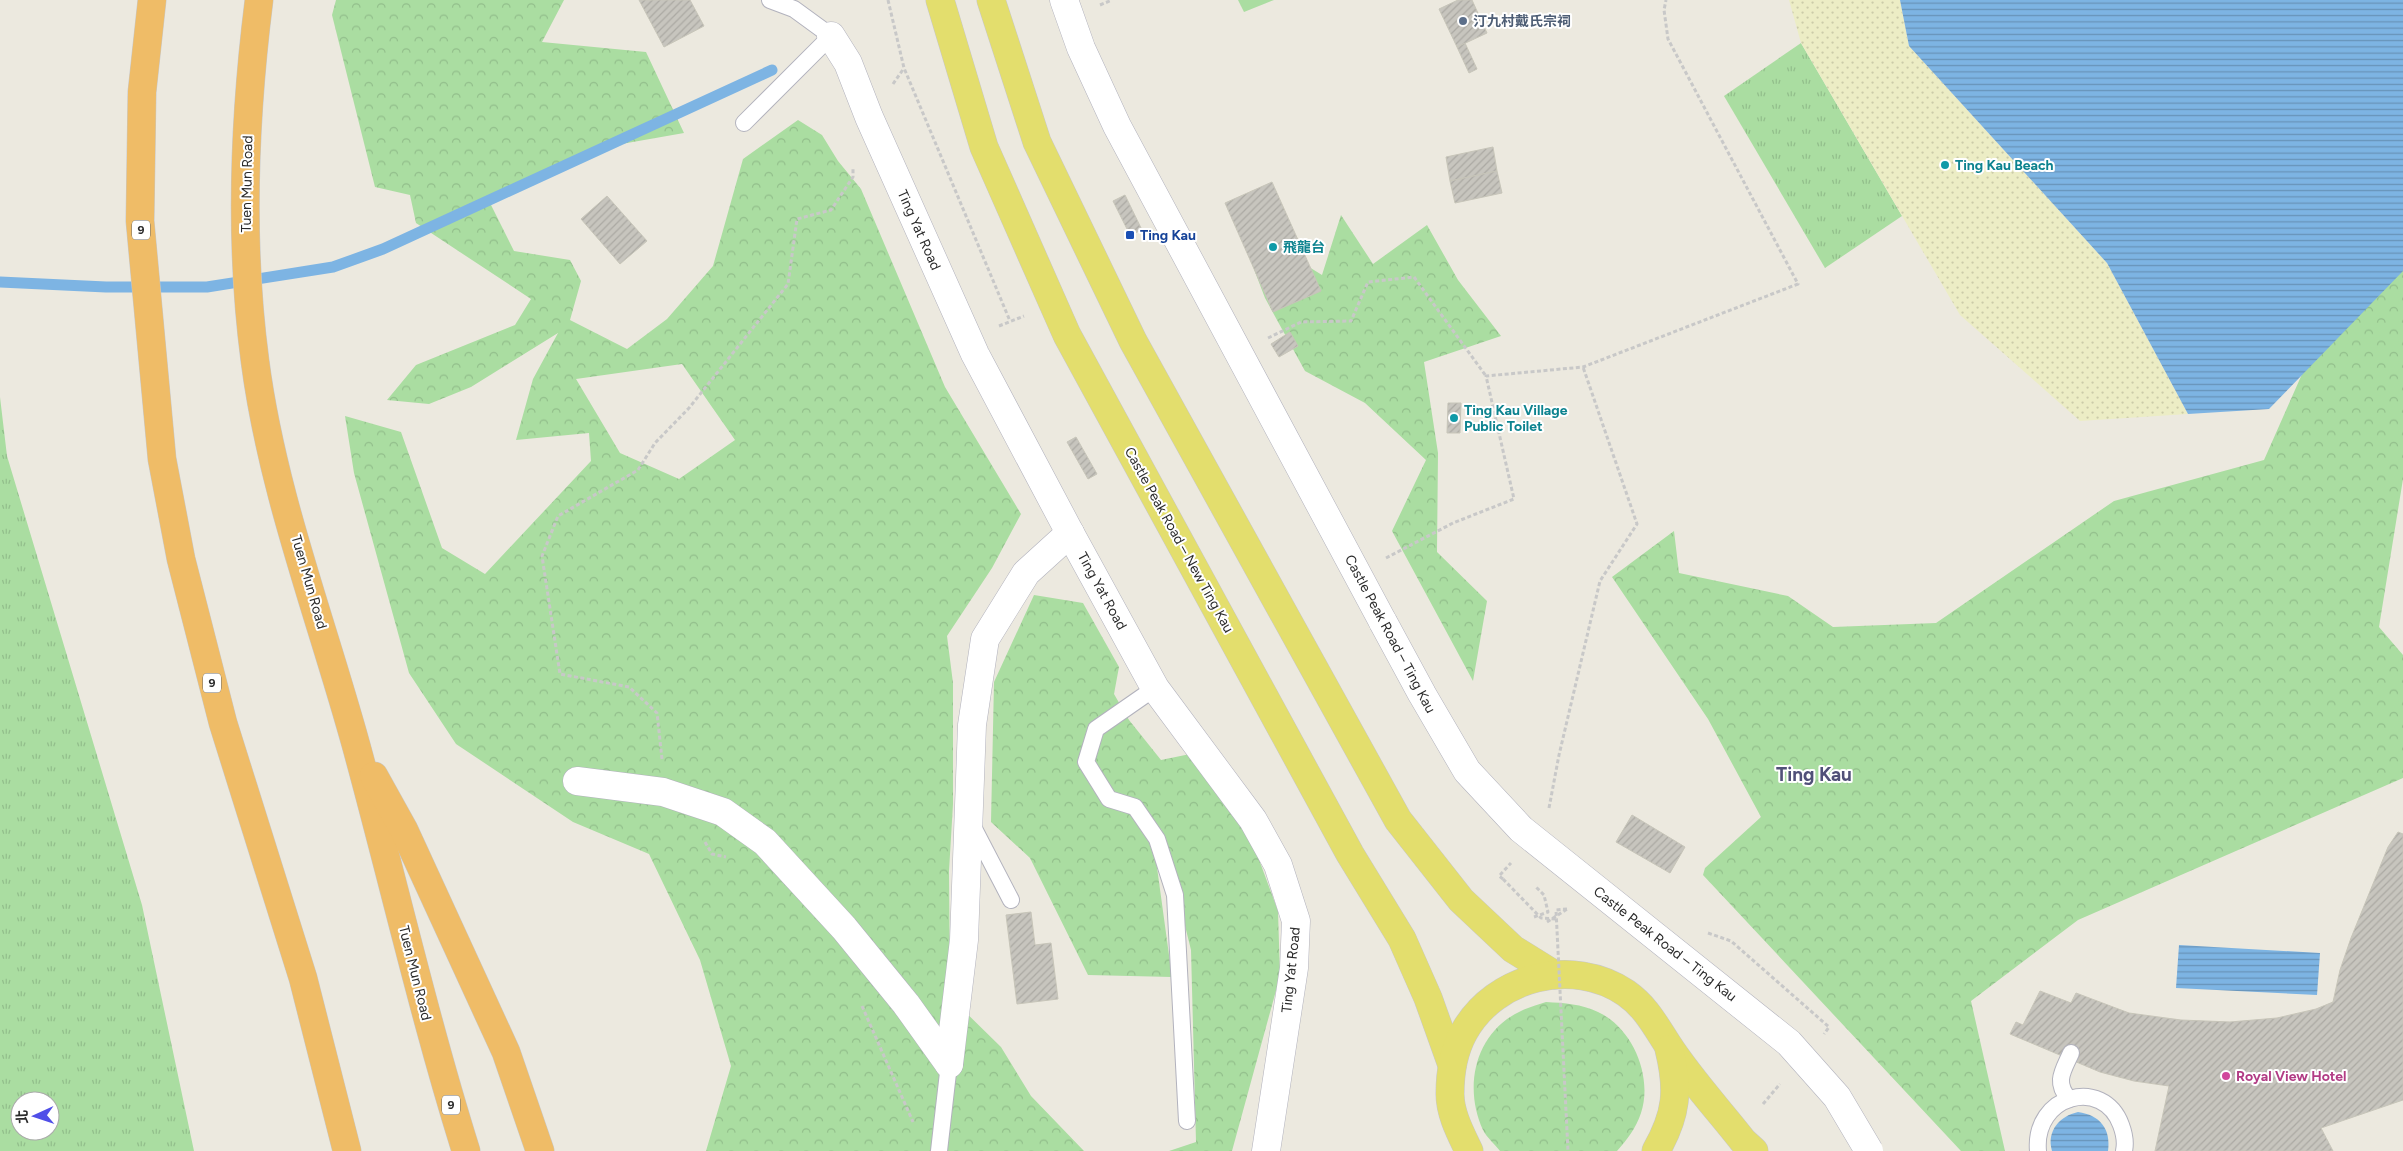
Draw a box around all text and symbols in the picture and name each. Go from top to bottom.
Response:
place label: 汀九村戴氏宗祠 [1473,13,1571,30]
marker: 汀九村戴氏宗祠 [1457,15,1469,27]
street label: Tuen Mun Road [238,135,256,233]
place label: Ting Kau Beach [1955,157,2054,174]
marker: Ting Kau Beach [1939,159,1951,171]
street label: Ting Yat Road [894,187,944,273]
road number: 9 [132,220,150,240]
place label: Ting Kau [1140,227,1196,244]
marker: Ting Kau [1124,229,1136,241]
place label: 飛龍台 [1283,239,1325,256]
marker: 飛龍台 [1267,241,1279,253]
place label: Ting Kau Village Public Toilet [1464,402,1568,435]
marker: Ting Kau Village Public Toilet [1448,412,1460,424]
street label: Castle Peak Road – New Ting Kau [1121,444,1237,636]
street label: Tuen Mun Road [287,533,331,631]
street label: Ting Yat Road [1074,549,1130,633]
street label: Castle Peak Road – Ting Kau [1341,552,1439,716]
road number: 9 [203,674,221,692]
district label: Ting Kau [1776,763,1852,786]
street label: Castle Peak Road – Ting Kau [1590,883,1740,1005]
street label: Tuen Mun Road [395,924,435,1022]
street label: Ting Yat Road [1278,926,1304,1014]
place label: Royal View Hotel [2236,1068,2347,1085]
marker: Royal View Hotel [2220,1070,2232,1082]
north arrow [10,1091,60,1141]
road number: 9 [442,1096,460,1114]
text: 北 [14,1109,31,1124]

